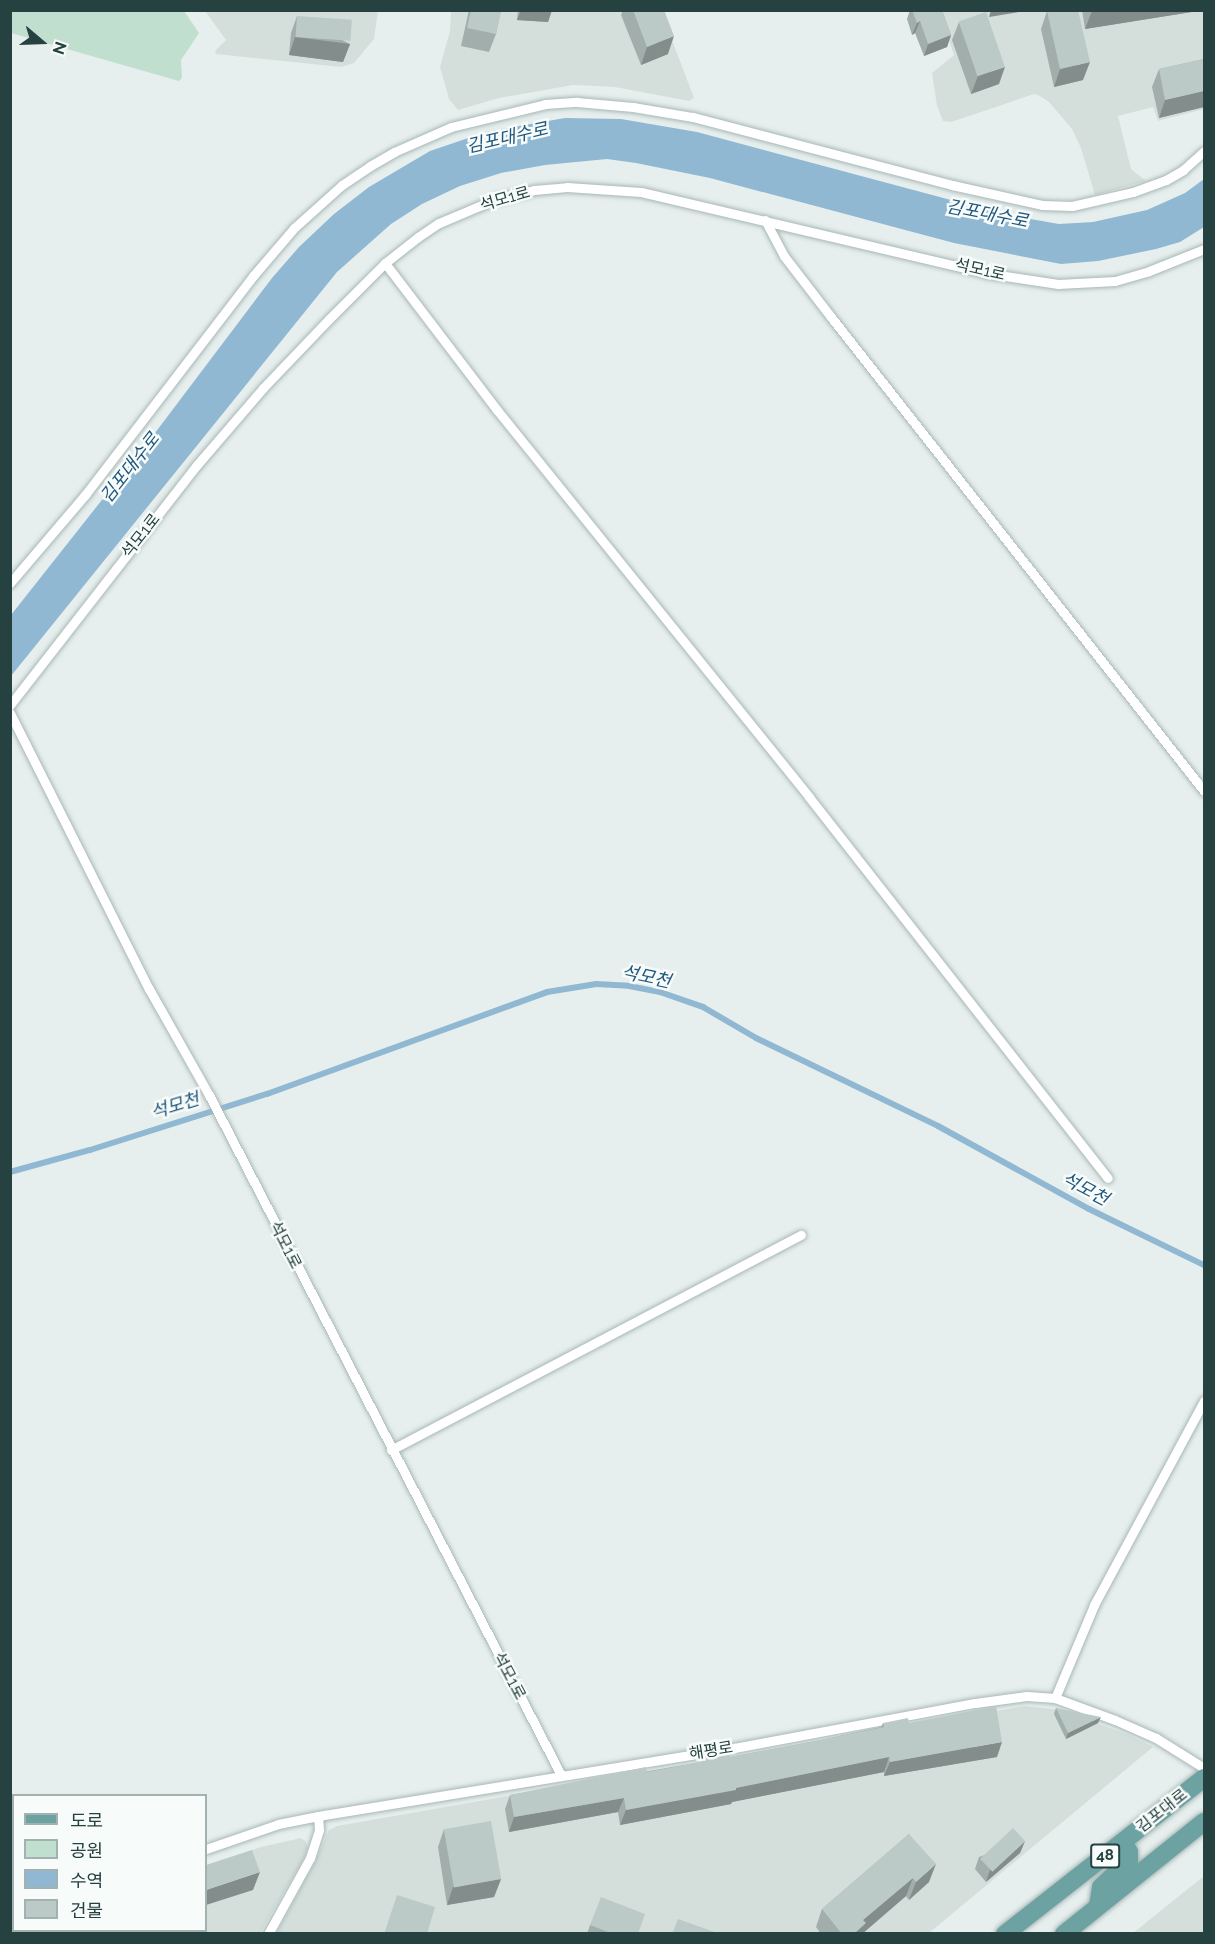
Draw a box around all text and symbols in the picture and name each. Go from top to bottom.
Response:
north arrow [12,12,72,72]
text: N [49,39,70,57]
water label: 김포대수로 [464,118,550,158]
street label: 석모1로 [478,183,532,215]
water label: 김포대수로 [944,195,1030,233]
street label: 석모1로 [953,255,1007,285]
water label: 김포대수로 [96,429,164,507]
street label: 석모1로 [118,510,164,562]
water label: 석모천 [619,961,673,993]
water label: 석모천 [148,1088,202,1124]
water label: 석모천 [1058,1168,1112,1210]
street label: 석모1로 [265,1218,305,1272]
street label: 석모1로 [489,1649,529,1703]
street label: 해평로 [688,1738,734,1764]
street label: 김포대로 [1133,1785,1191,1837]
legend [12,1794,207,1932]
text: 도로 [70,1810,103,1831]
text: 공원 [70,1840,103,1861]
road number: 48 [1090,1844,1120,1868]
text: 수역 [70,1870,103,1891]
text: 건물 [70,1900,103,1921]

